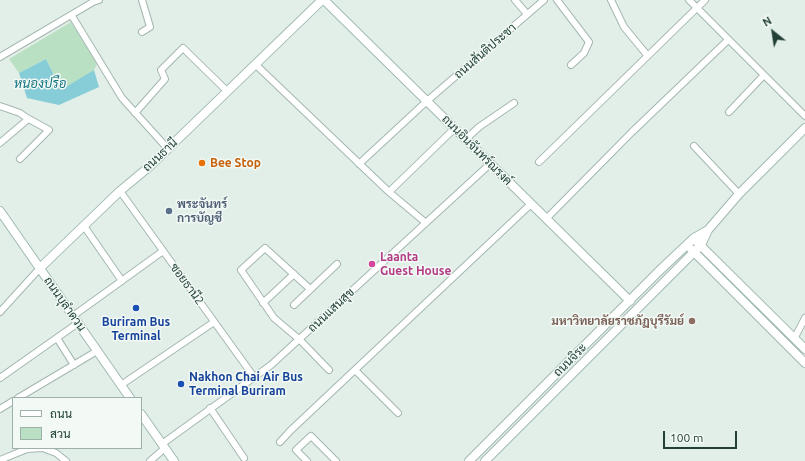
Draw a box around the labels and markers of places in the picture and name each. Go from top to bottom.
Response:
place label: Bee Stop [210,156,261,170]
marker: Bee Stop [197,158,207,168]
place label: พระจันทร์ การบัญชี [177,197,227,225]
marker: พระจันทร์ การบัญชี [164,206,174,216]
place label: Laanta Guest House [380,250,451,278]
marker: Laanta Guest House [367,259,377,269]
marker: Buriram Bus Terminal [131,303,141,313]
place label: มหาวิทยาลัยราชภัฏบุรีรัมย์ [551,314,684,328]
place label: Buriram Bus Terminal [102,315,170,343]
marker: มหาวิทยาลัยราชภัฏบุรีรัมย์ [687,316,697,326]
place label: Nakhon Chai Air Bus Terminal Buriram [189,370,303,398]
marker: Nakhon Chai Air Bus Terminal Buriram [176,379,186,389]

